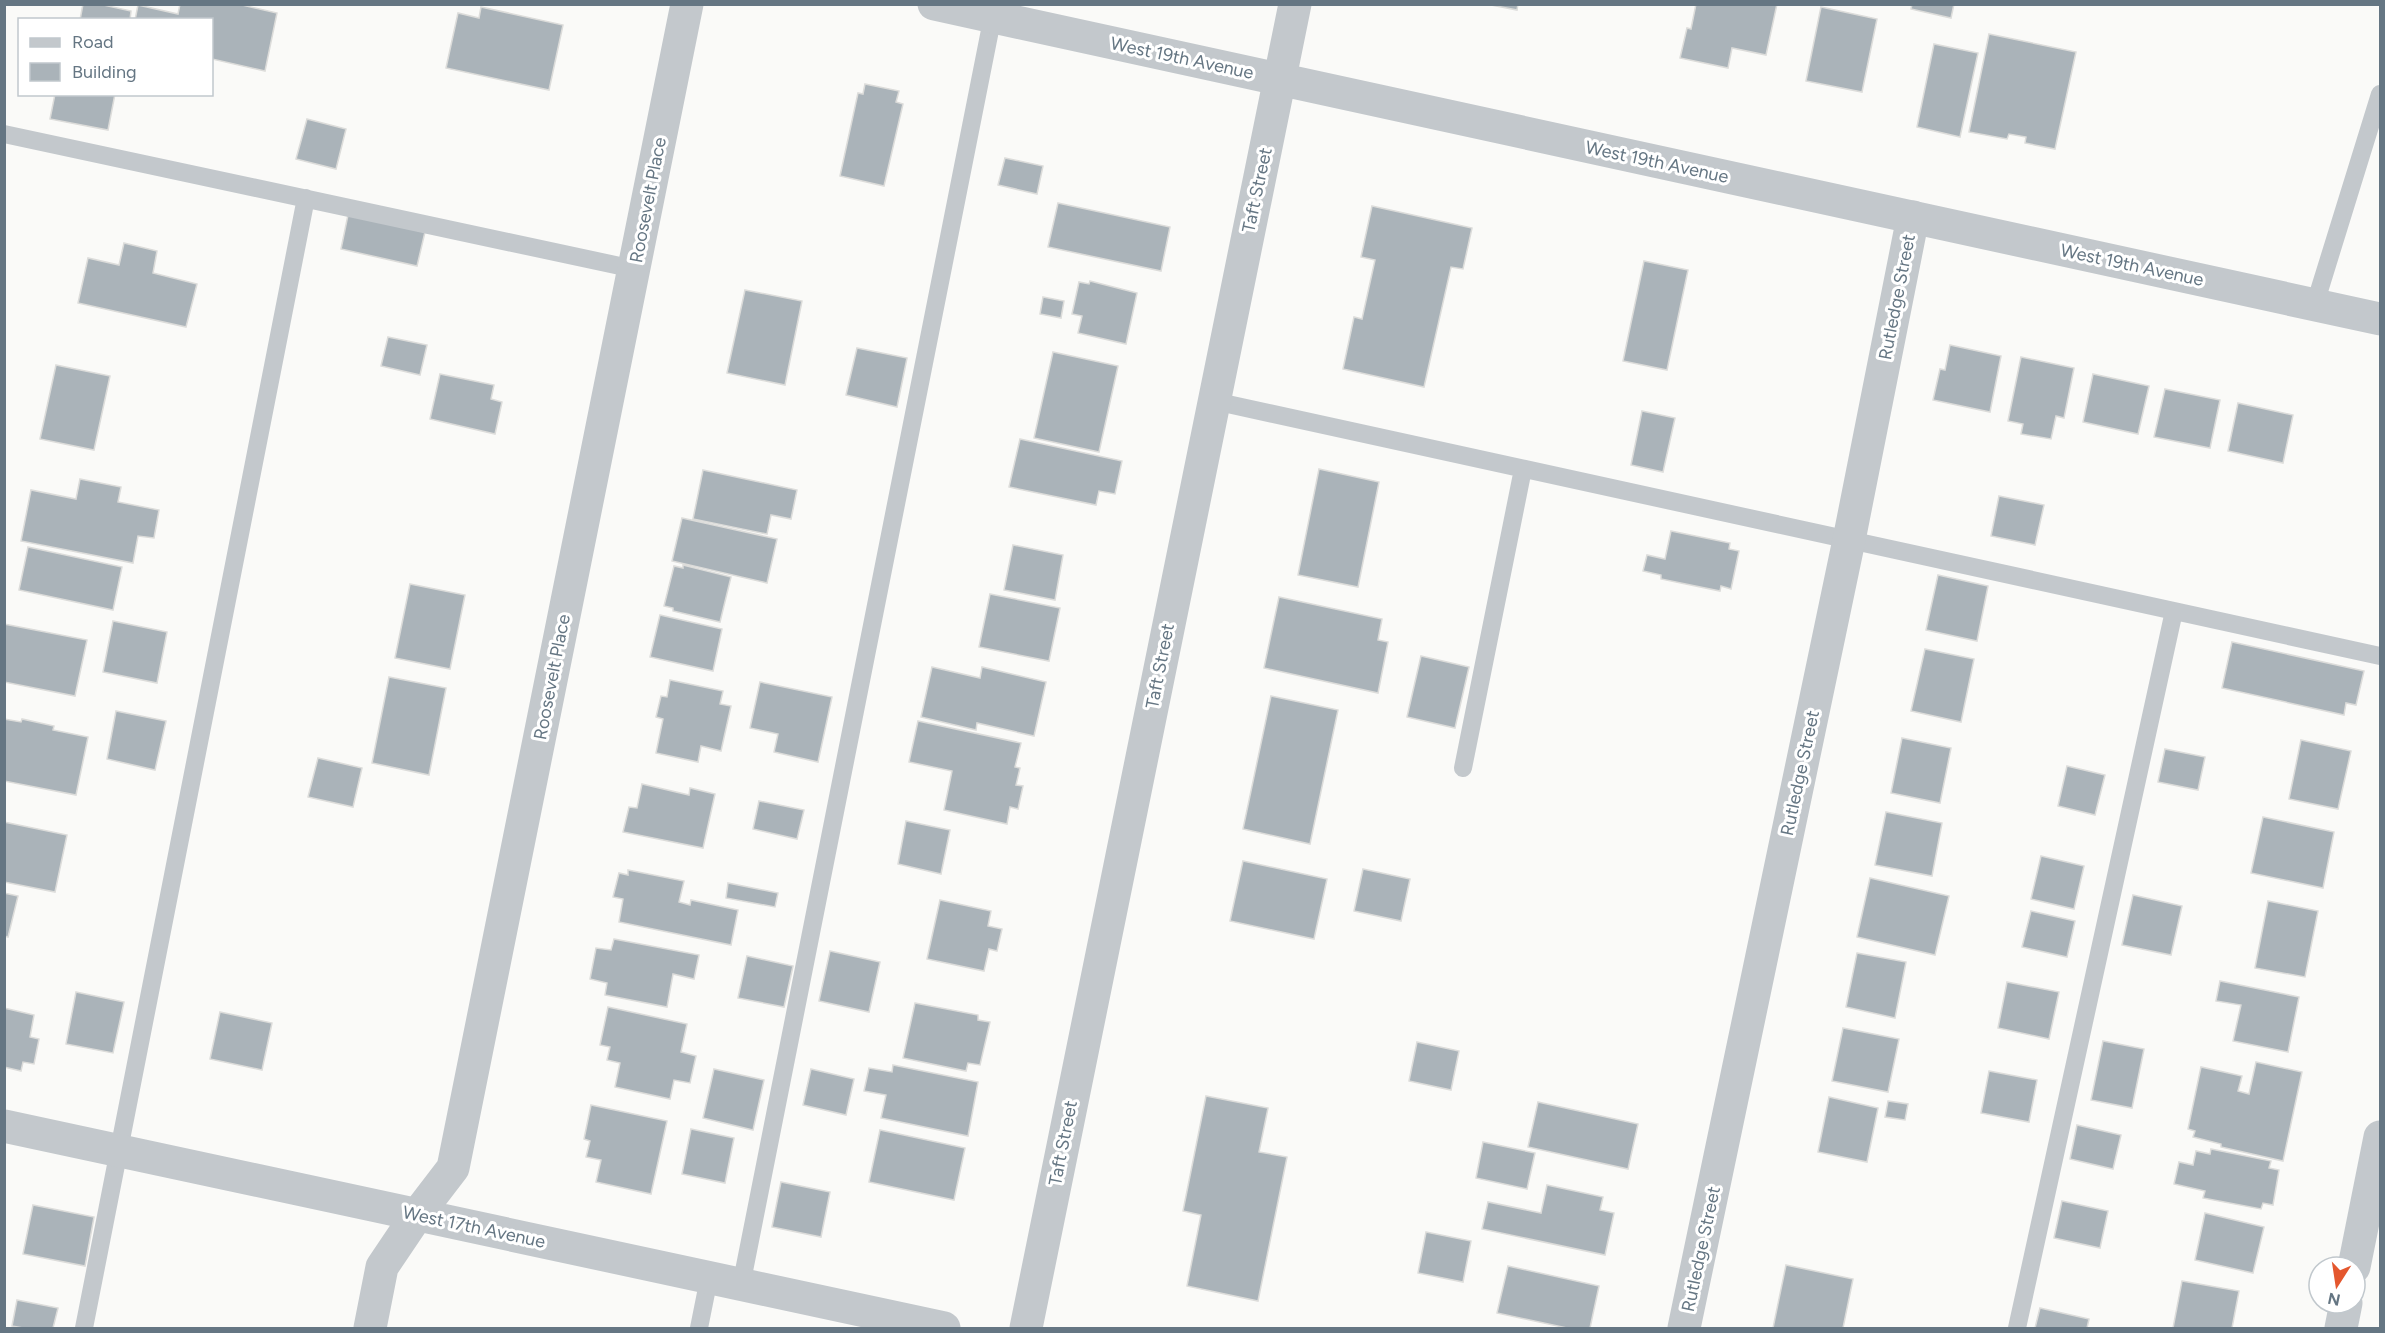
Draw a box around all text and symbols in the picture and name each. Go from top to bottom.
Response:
legend [18,18,213,96]
text: Road [72,31,113,53]
street label: West 19th Avenue [1108,32,1256,84]
text: Building [72,61,137,83]
street label: Roosevelt Place [625,135,671,265]
street label: West 19th Avenue [1583,136,1731,188]
street label: Taft Street [1237,145,1277,235]
street label: Rutledge Street [1874,232,1920,362]
street label: West 19th Avenue [2058,239,2206,291]
street label: Roosevelt Place [529,612,575,742]
street label: Taft Street [1141,621,1179,710]
street label: Rutledge Street [1776,708,1824,838]
street label: Taft Street [1044,1098,1082,1187]
street label: Rutledge Street [1677,1184,1725,1314]
street label: West 17th Avenue [401,1201,548,1253]
north arrow [2307,1255,2367,1315]
text: N [2326,1289,2342,1310]

